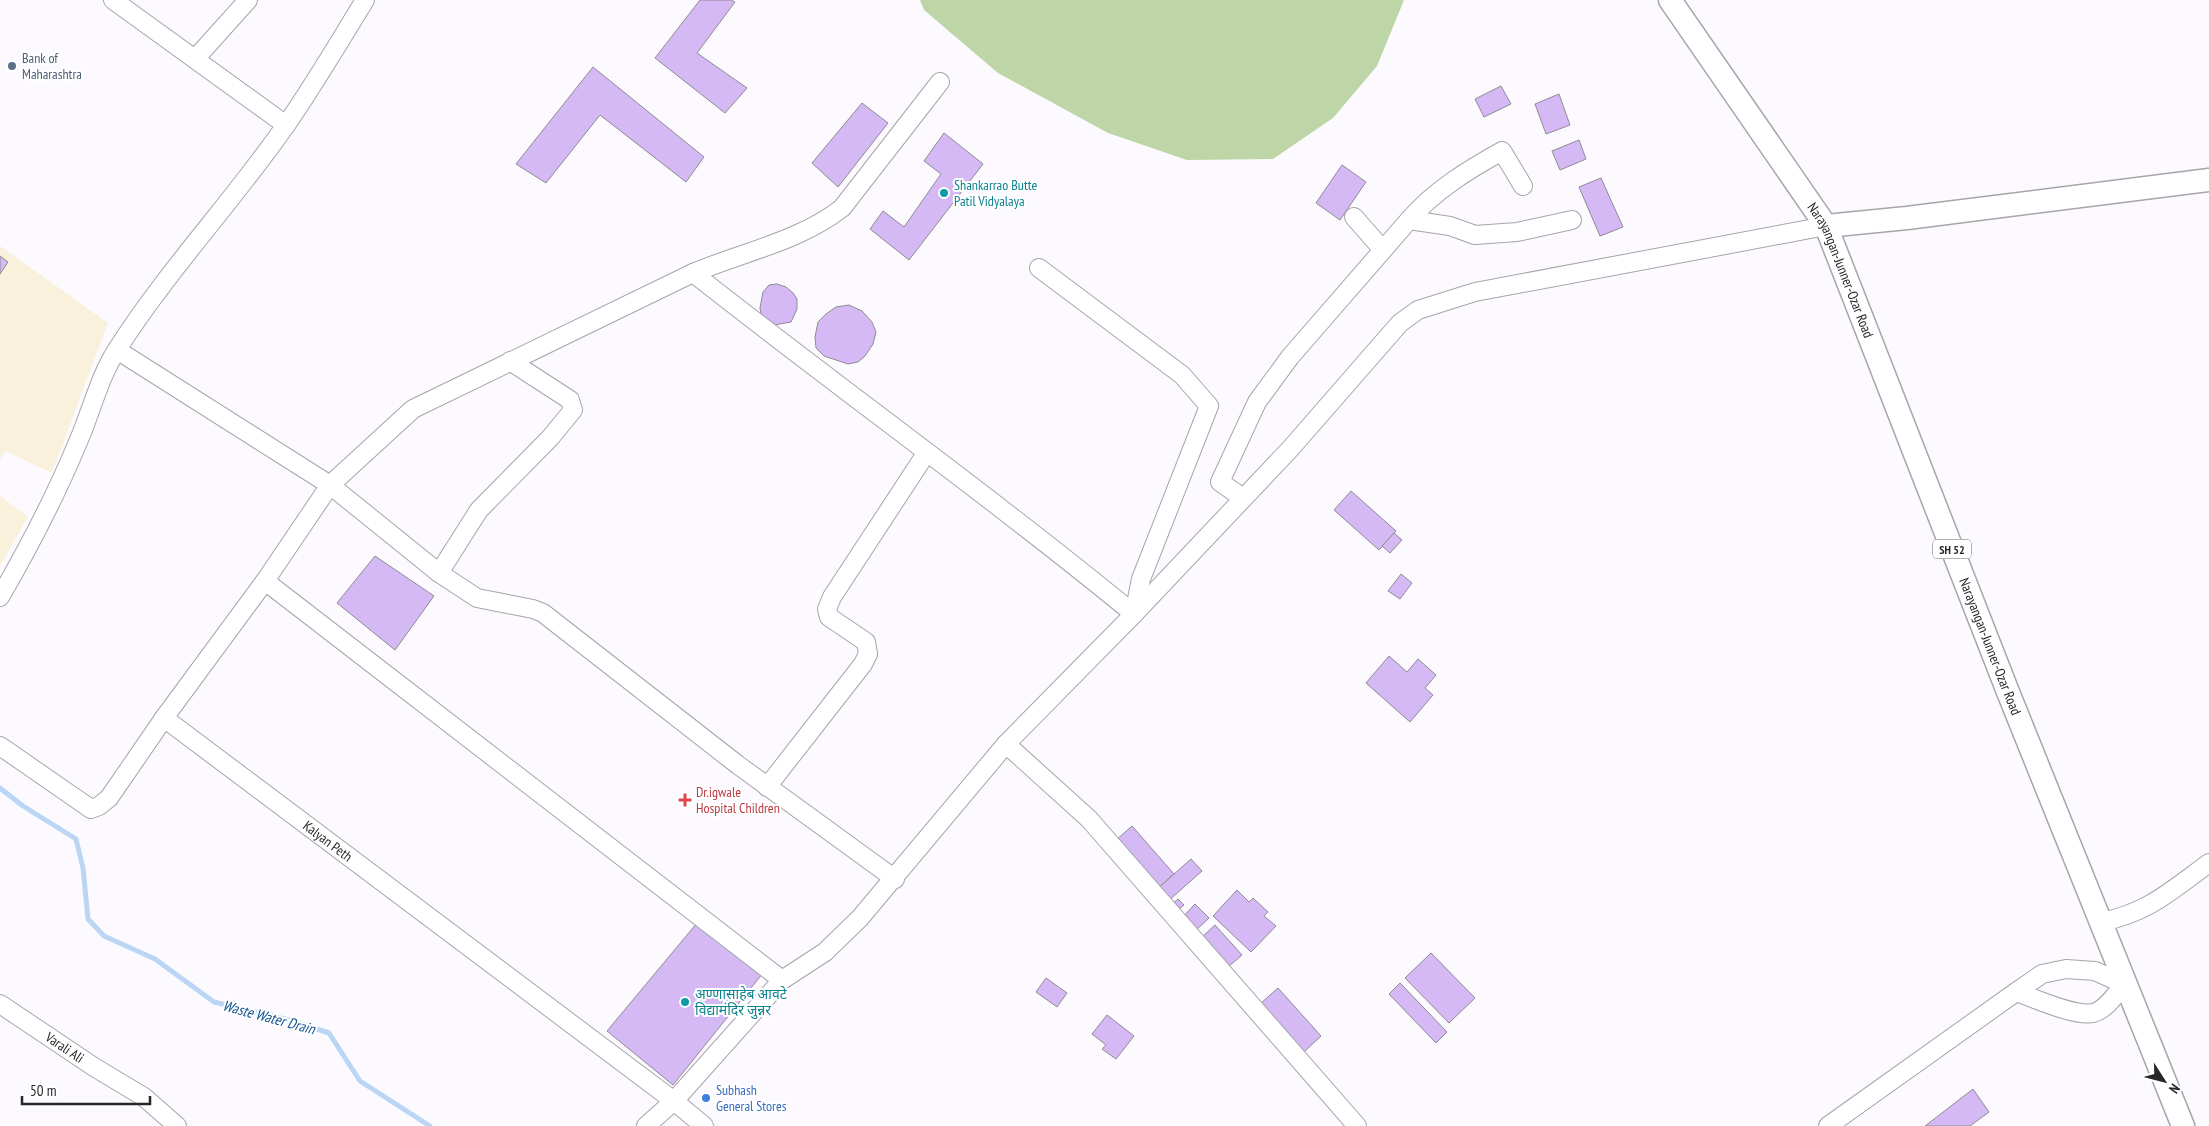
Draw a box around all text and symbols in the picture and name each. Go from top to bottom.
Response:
place label: Bank of Maharashtra [22,49,82,83]
marker: Bank of Maharashtra [6,60,18,72]
place label: Shankarrao Butte Patil Vidyalaya [954,176,1037,210]
marker: Shankarrao Butte Patil Vidyalaya [938,187,950,199]
street label: Narayangan-Junner-Ozar Road [1804,199,1878,340]
road number: SH 52 [1933,540,1971,558]
street label: Narayangan-Junner-Ozar Road [1955,575,2025,718]
place label: Dr.igwale Hospital Children [696,783,780,817]
marker: Dr.igwale Hospital Children [678,793,692,807]
street label: Kalyan Peth [300,817,356,865]
place label: अण्णासाहेब आवटे विद्यामंदिर जुन्नर [695,985,788,1020]
water label: Waste Water Drain [221,996,319,1039]
marker: अण्णासाहेब आवटे विद्यामंदिर जुन्नर [679,996,691,1008]
street label: Varali Ali [41,1027,88,1067]
north arrow [2139,1056,2189,1106]
scale bar [22,1074,150,1106]
text: N [2165,1080,2184,1097]
text: 50 m [30,1081,56,1100]
place label: Subhash General Stores [716,1081,787,1115]
marker: Subhash General Stores [700,1092,712,1104]

